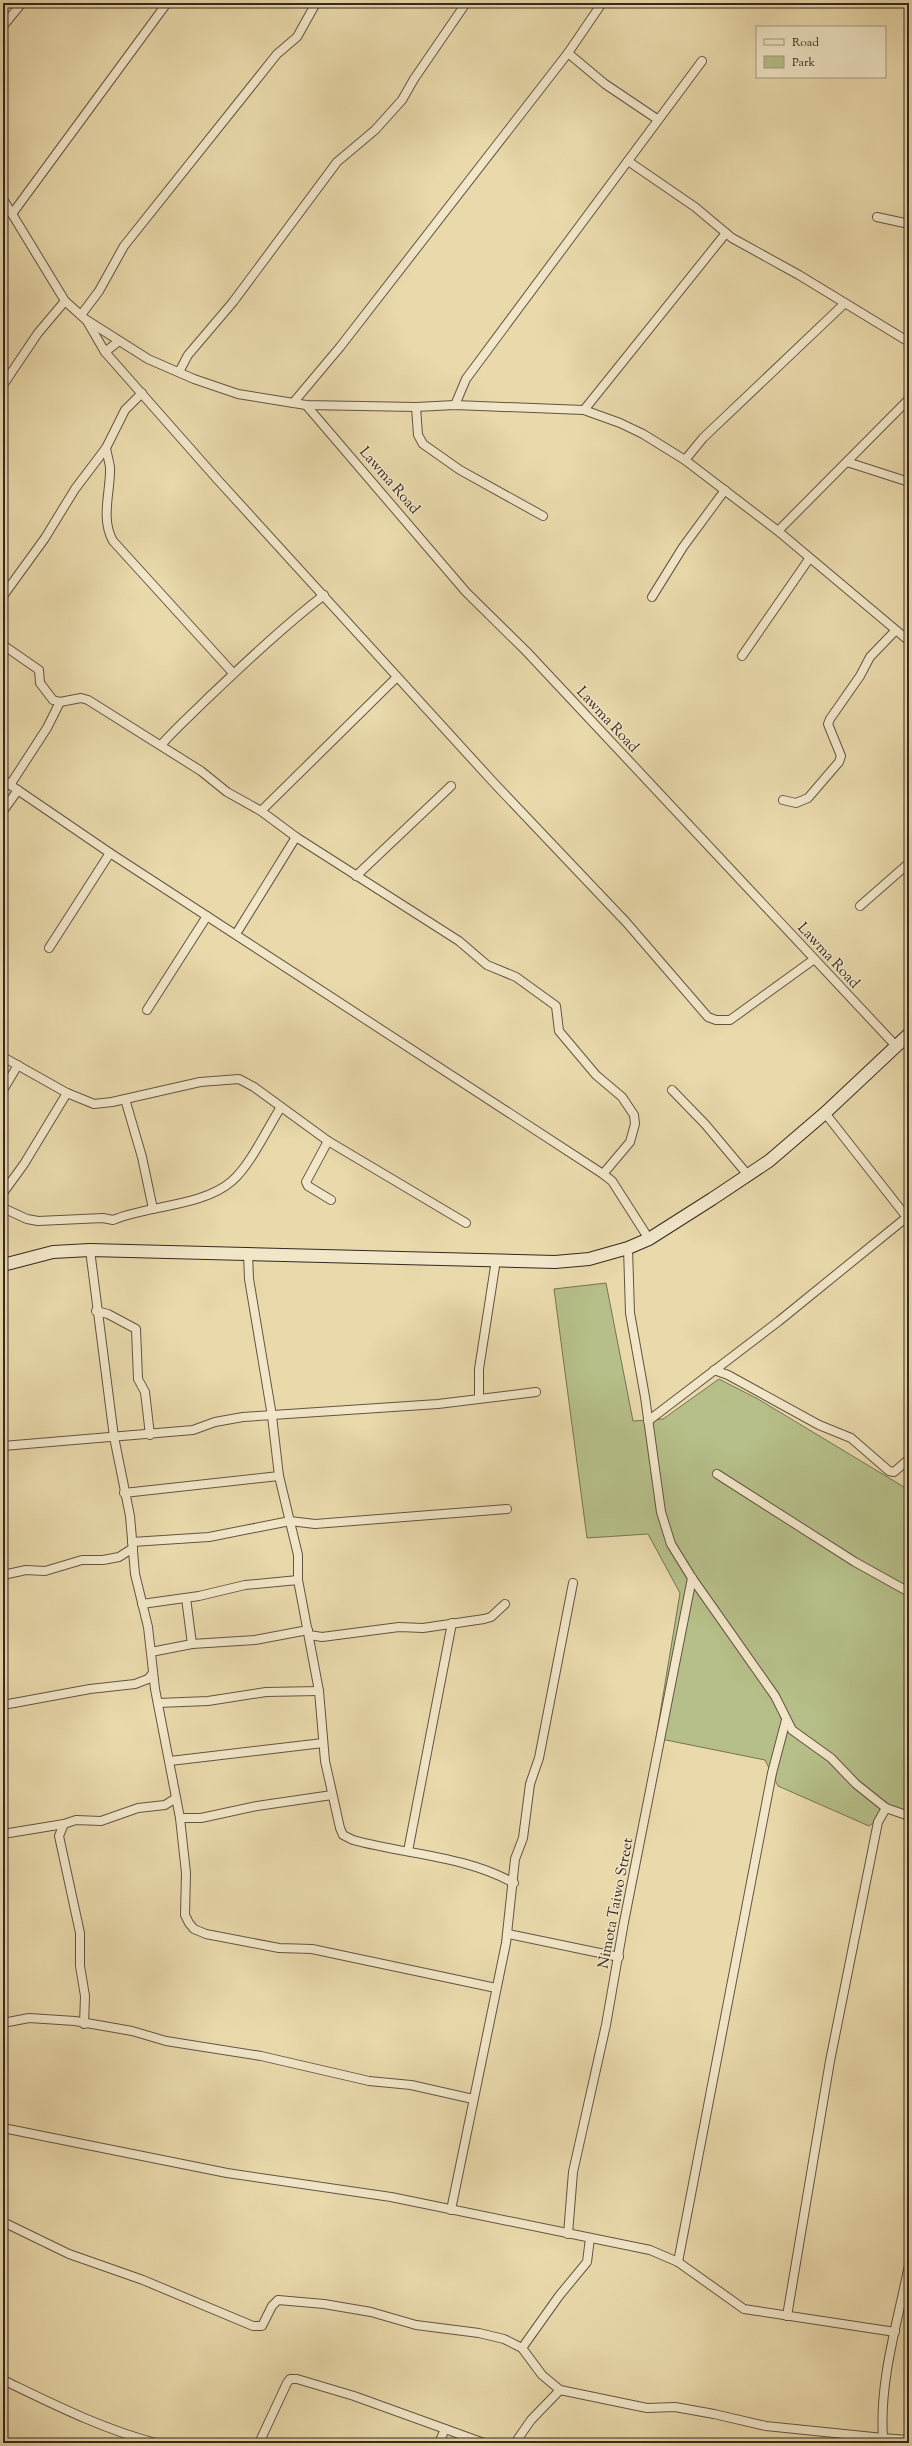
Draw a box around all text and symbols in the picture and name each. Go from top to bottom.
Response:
legend [756,26,886,78]
text: Road [792,34,819,52]
text: Park [792,54,815,72]
street label: Lawma Road [354,443,424,520]
street label: Lawma Road [571,682,643,758]
street label: Lawma Road [792,918,864,994]
street label: Nimota Taiwo Street [593,1836,639,1971]

